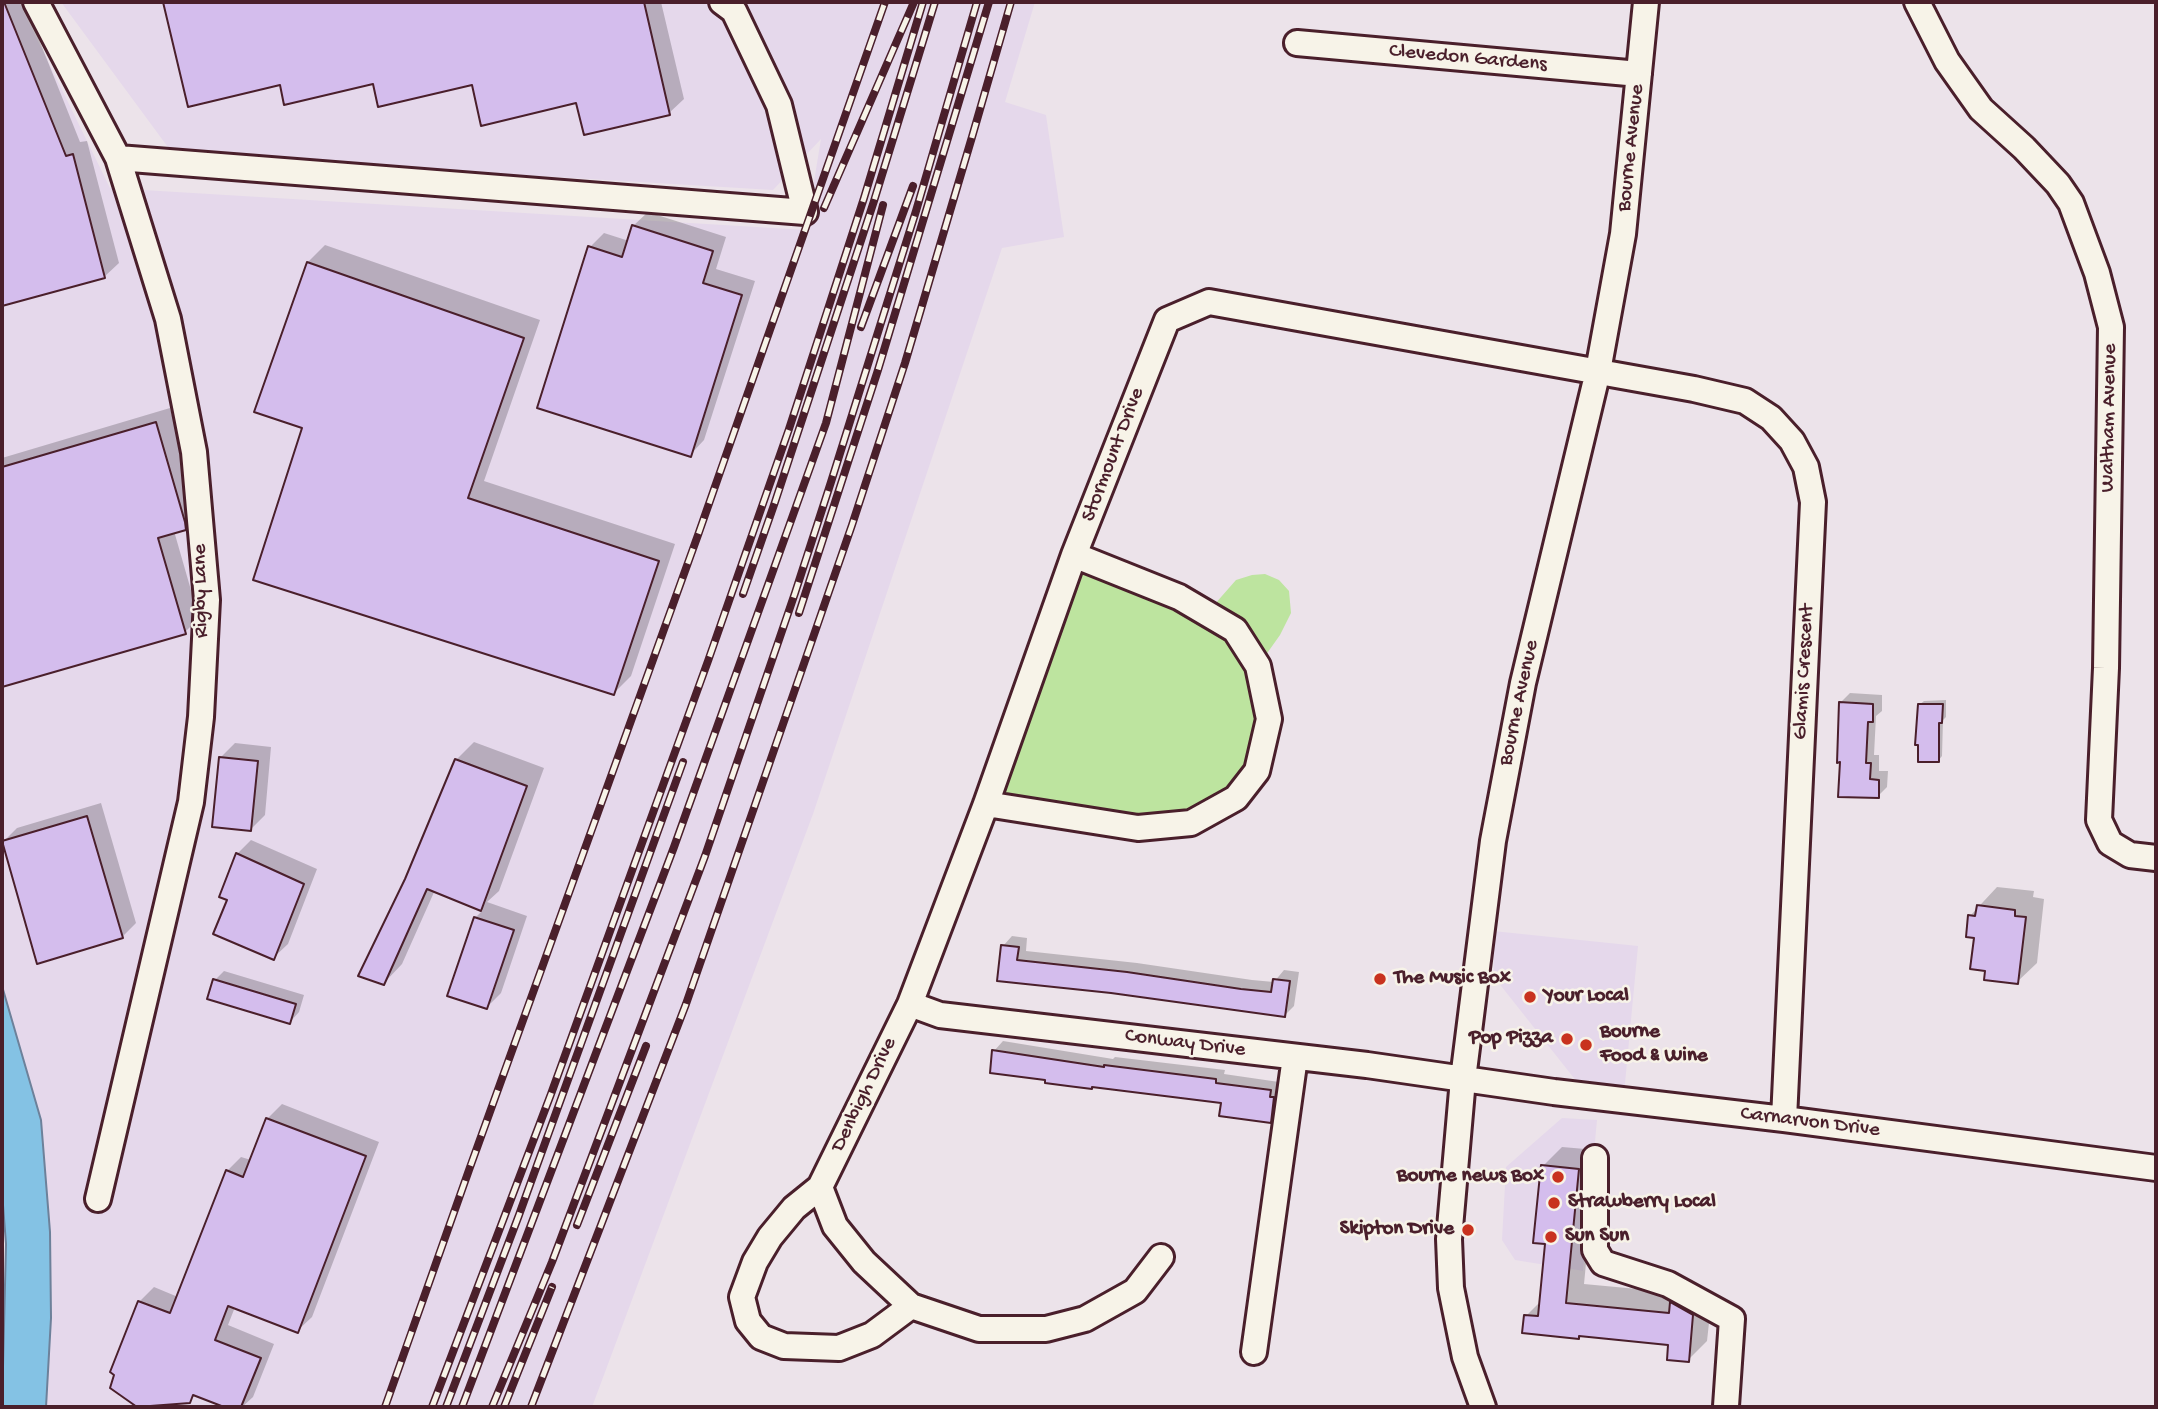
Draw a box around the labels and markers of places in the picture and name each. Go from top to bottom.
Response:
place label: The Music Box [1394,966,1511,992]
marker: The Music Box [1372,971,1388,987]
place label: Your Local [1544,984,1629,1010]
marker: Your Local [1522,989,1538,1005]
place label: Bourne Food & Wine [1600,1020,1708,1070]
place label: Pop Pizza [1469,1026,1553,1052]
marker: Pop Pizza [1559,1031,1575,1047]
marker: Bourne Food & Wine [1578,1037,1594,1053]
place label: Bourne news Box [1397,1164,1544,1190]
marker: Bourne news Box [1550,1169,1566,1185]
place label: Strawberry Local [1568,1190,1716,1216]
marker: Strawberry Local [1546,1195,1562,1211]
place label: Skipton Drive [1340,1217,1454,1243]
marker: Skipton Drive [1460,1222,1476,1238]
place label: Sun Sun [1565,1224,1629,1250]
marker: Sun Sun [1543,1229,1559,1245]

